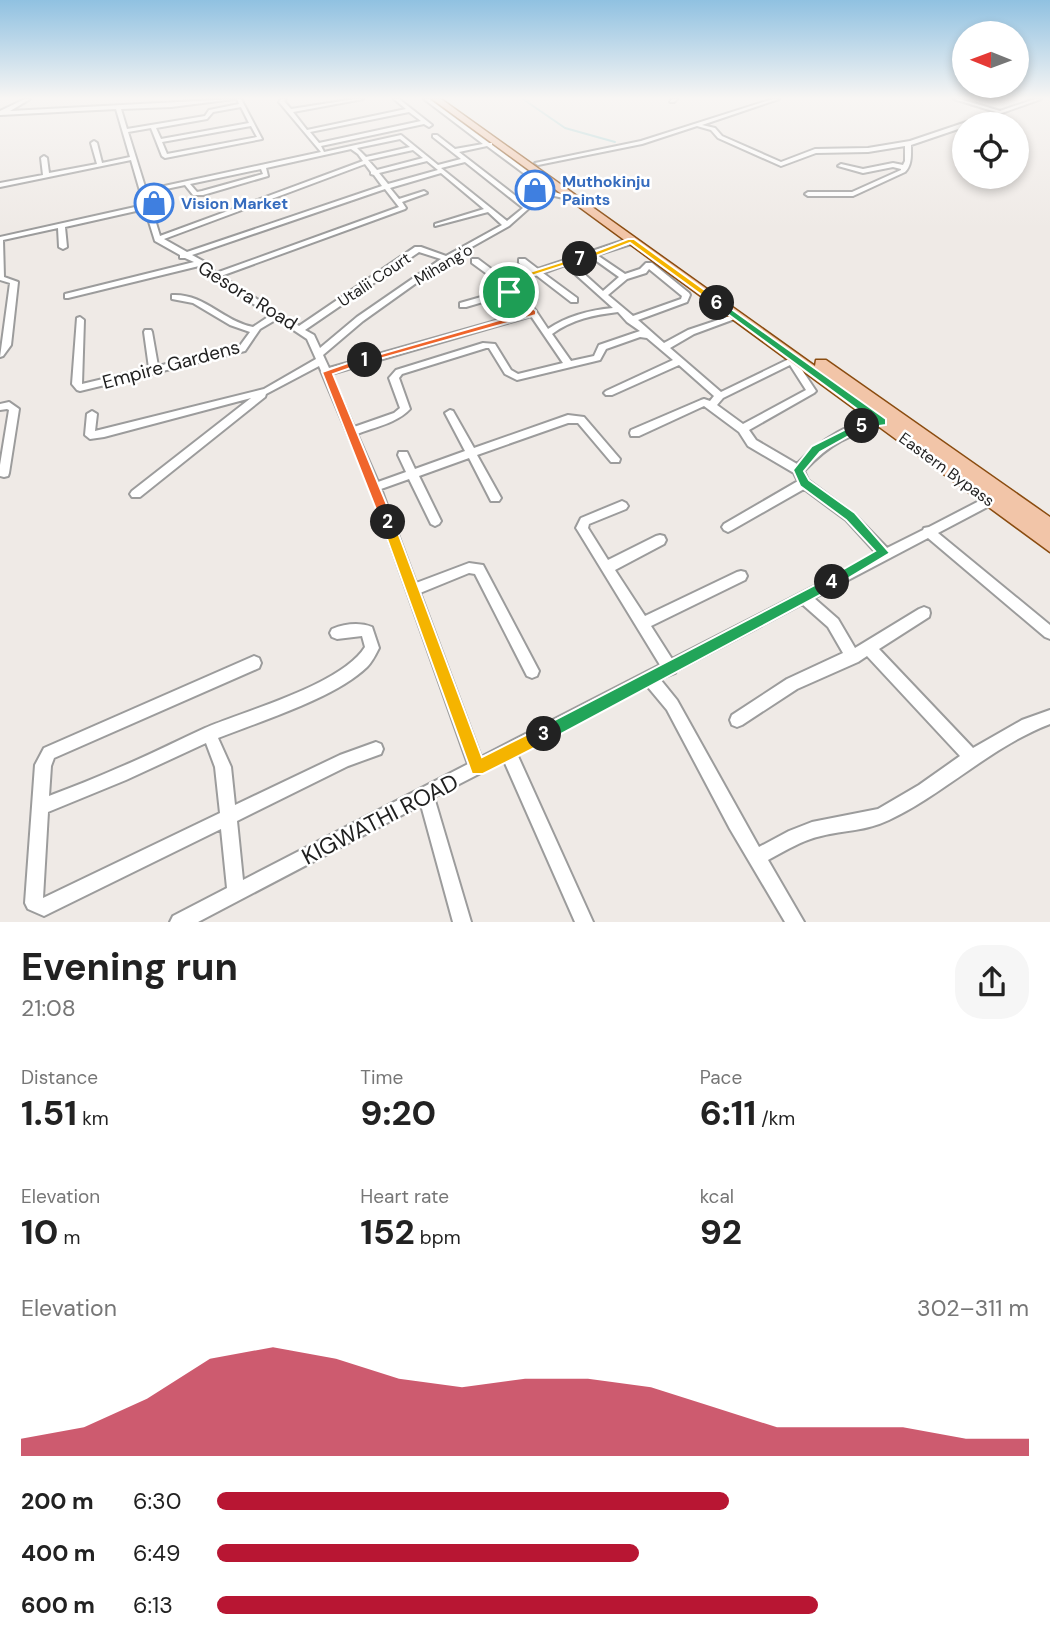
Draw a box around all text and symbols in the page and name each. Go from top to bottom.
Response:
north arrow [952,21,1029,98]
map controls [952,21,1029,189]
button: locate [952,112,1029,189]
shop icon: Muthokinju Paints [514,169,556,211]
place label: Muthokinju Paints [562,171,650,210]
shop icon: Vision Market [133,182,175,224]
place label: Vision Market [181,193,288,214]
street label: Mihang'o [410,239,476,290]
pin: 7 [562,242,598,276]
text: 7 [574,246,585,271]
street label: Utalii Court [334,247,415,311]
street label: Gesora Road [193,255,302,336]
pin [479,262,539,322]
icon: arrive [490,273,528,311]
pin: 6 [700,286,734,320]
text: 6 [710,290,723,315]
street label: Empire Gardens [100,334,243,395]
pin: 1 [348,342,382,378]
text: 1 [361,347,368,372]
pin: 5 [844,408,880,444]
text: 5 [856,413,867,438]
street label: Eastern Bypass [895,428,999,511]
pin: 2 [370,504,406,540]
text: 2 [382,509,393,534]
pin: 4 [814,564,850,600]
text: 4 [825,569,838,594]
pin: 3 [526,716,562,752]
text: 3 [538,721,549,746]
street label: KIGWATHI ROAD [297,767,463,871]
text: Evening run [21,942,238,992]
button: share [955,945,1029,1019]
text: 21:08 [21,993,76,1023]
text: Distance [21,1065,98,1090]
text: Time [360,1065,403,1090]
text: Pace [700,1065,742,1090]
text: 1.51 [21,1090,77,1136]
text: 9:20 [360,1090,436,1136]
text: 6:11 [700,1090,756,1136]
text: km [77,1106,109,1131]
text: /km [756,1106,795,1131]
text: Elevation [21,1184,100,1209]
text: Heart rate [360,1184,449,1209]
text: kcal [700,1184,734,1209]
text: 10 [21,1209,58,1255]
text: 152 [360,1209,415,1255]
text: 92 [700,1209,742,1255]
text: m [58,1225,80,1250]
text: bpm [415,1225,461,1250]
text: Elevation [21,1293,117,1323]
text: 302–311 m [917,1293,1029,1323]
text: 200 m [21,1486,94,1516]
text: 6:30 [133,1486,181,1516]
text: 400 m [21,1538,95,1568]
text: 6:49 [133,1538,181,1568]
text: 600 m [21,1590,95,1620]
text: 6:13 [133,1590,173,1620]

